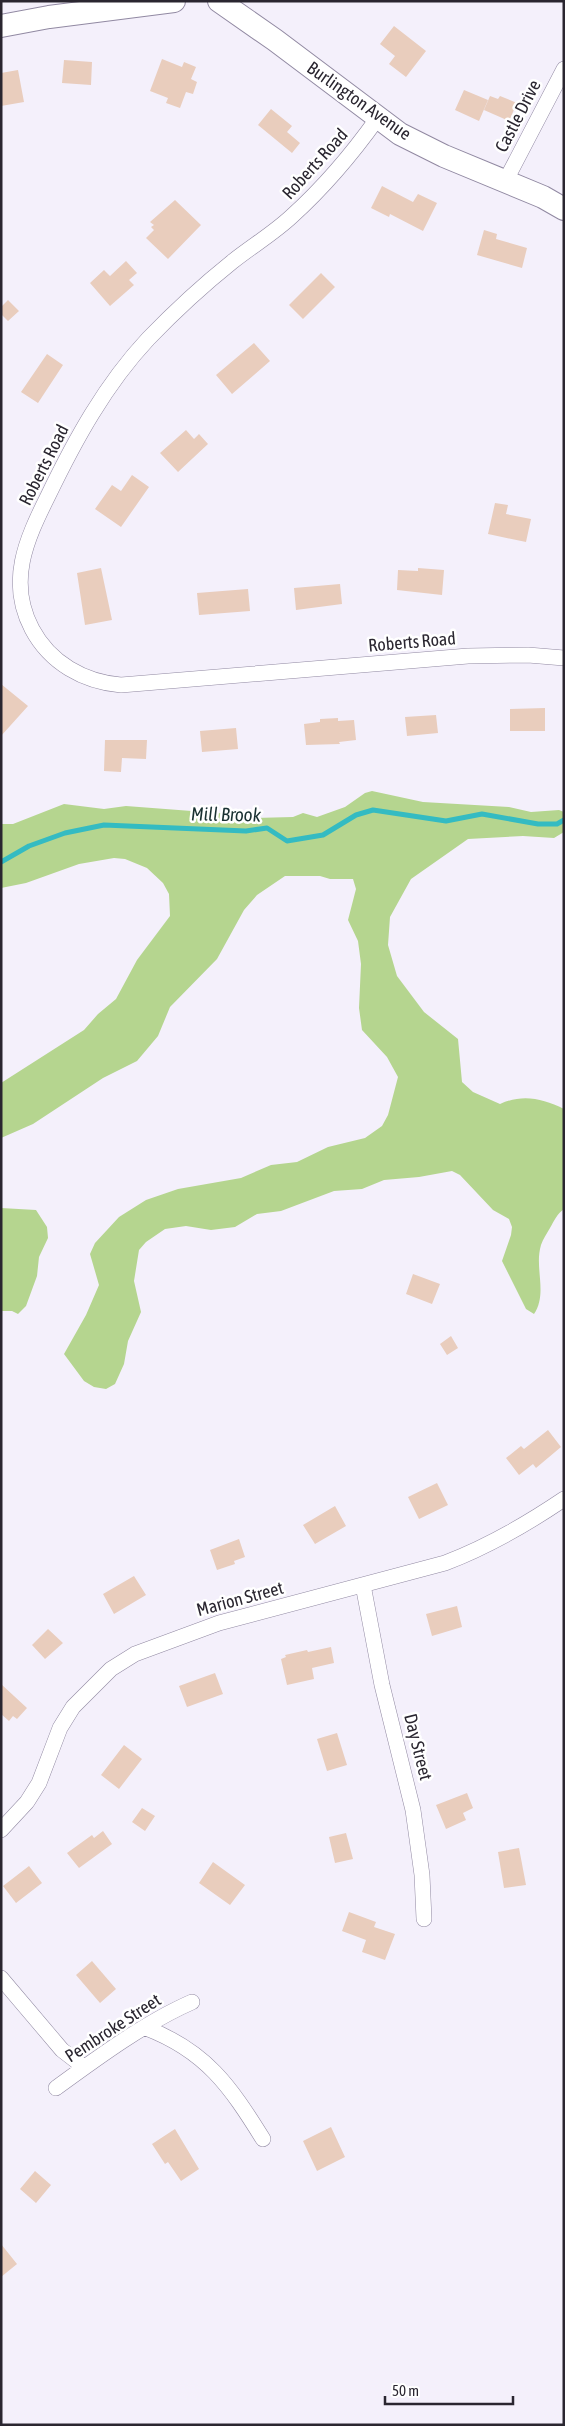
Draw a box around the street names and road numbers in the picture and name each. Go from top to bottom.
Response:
street label: Burlington Avenue [303,57,415,144]
street label: Castle Drive [490,76,545,155]
street label: Roberts Road [277,124,352,203]
street label: Roberts Road [14,421,73,509]
street label: Roberts Road [367,627,457,656]
street label: Marion Street [194,1577,286,1620]
street label: Day Street [400,1711,437,1782]
street label: Pembroke Street [61,1989,164,2066]

